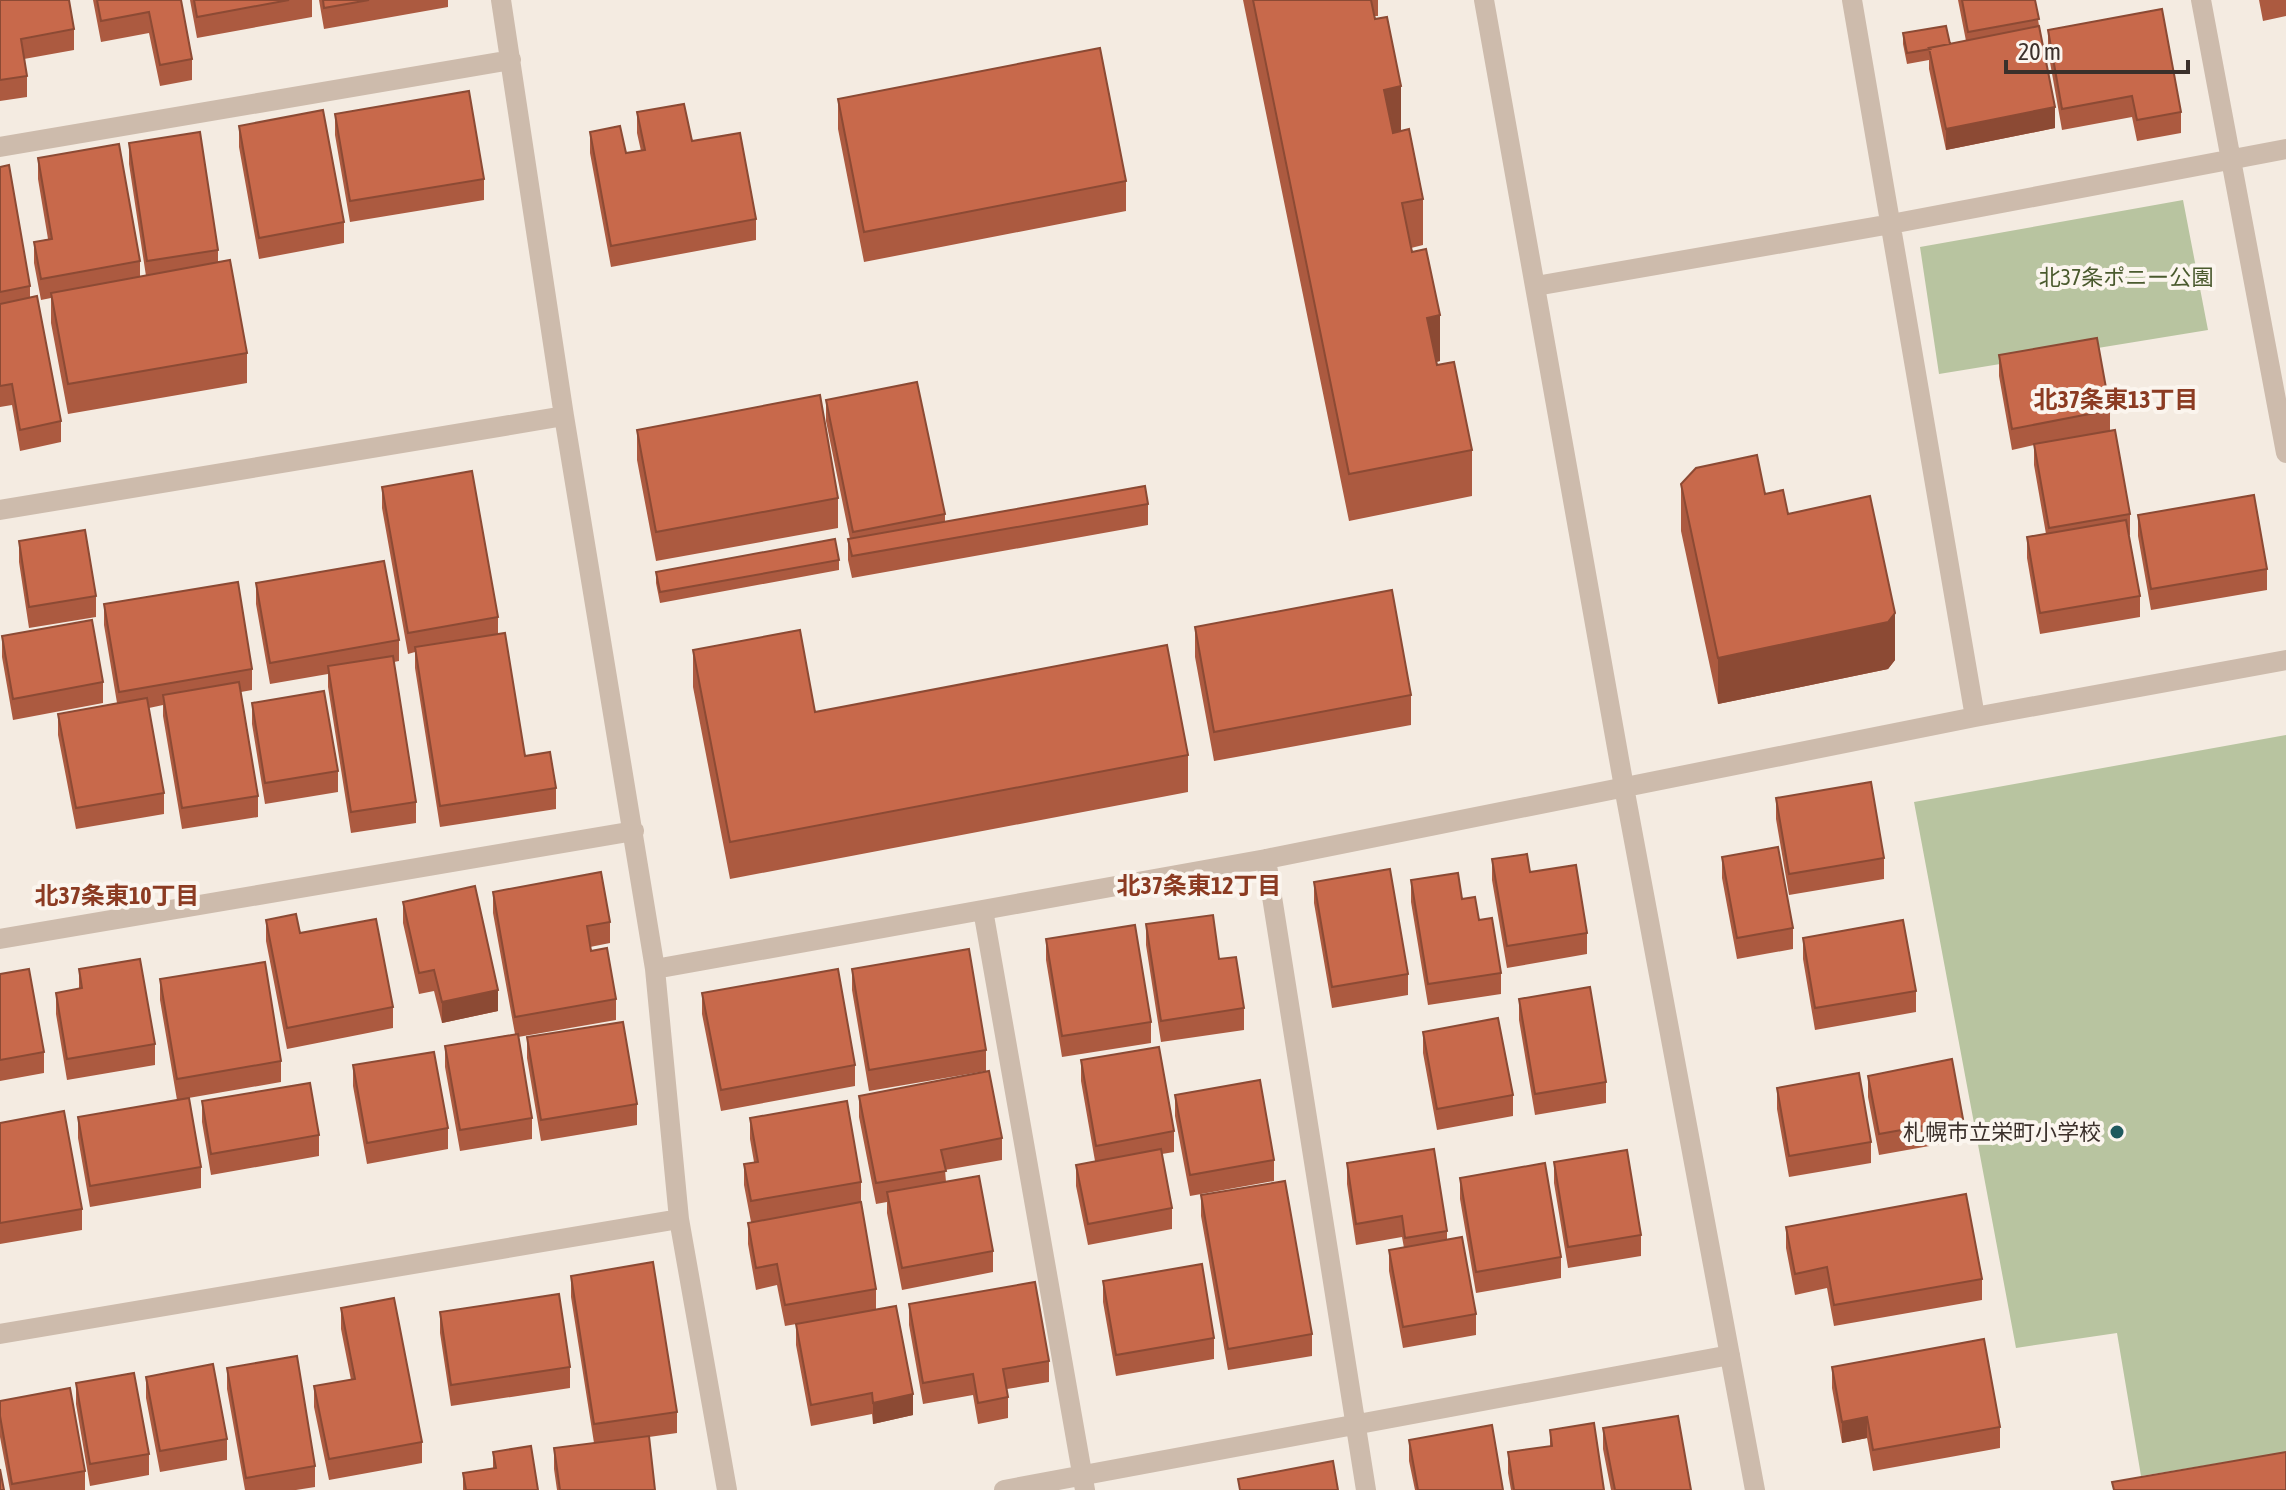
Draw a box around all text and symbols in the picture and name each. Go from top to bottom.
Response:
scale bar [2006,24,2188,74]
text: 20 m [2018,38,2061,65]
park label: 北37条ポニー公園 [2039,264,2213,290]
district label: 北37条東13丁目 [2033,386,2199,413]
district label: 北37条東12丁目 [1116,872,1282,899]
district label: 北37条東10丁目 [34,882,200,909]
place label: 札幌市立栄町小学校 [1903,1119,2101,1145]
marker: 札幌市立栄町小学校 [2108,1123,2126,1141]

